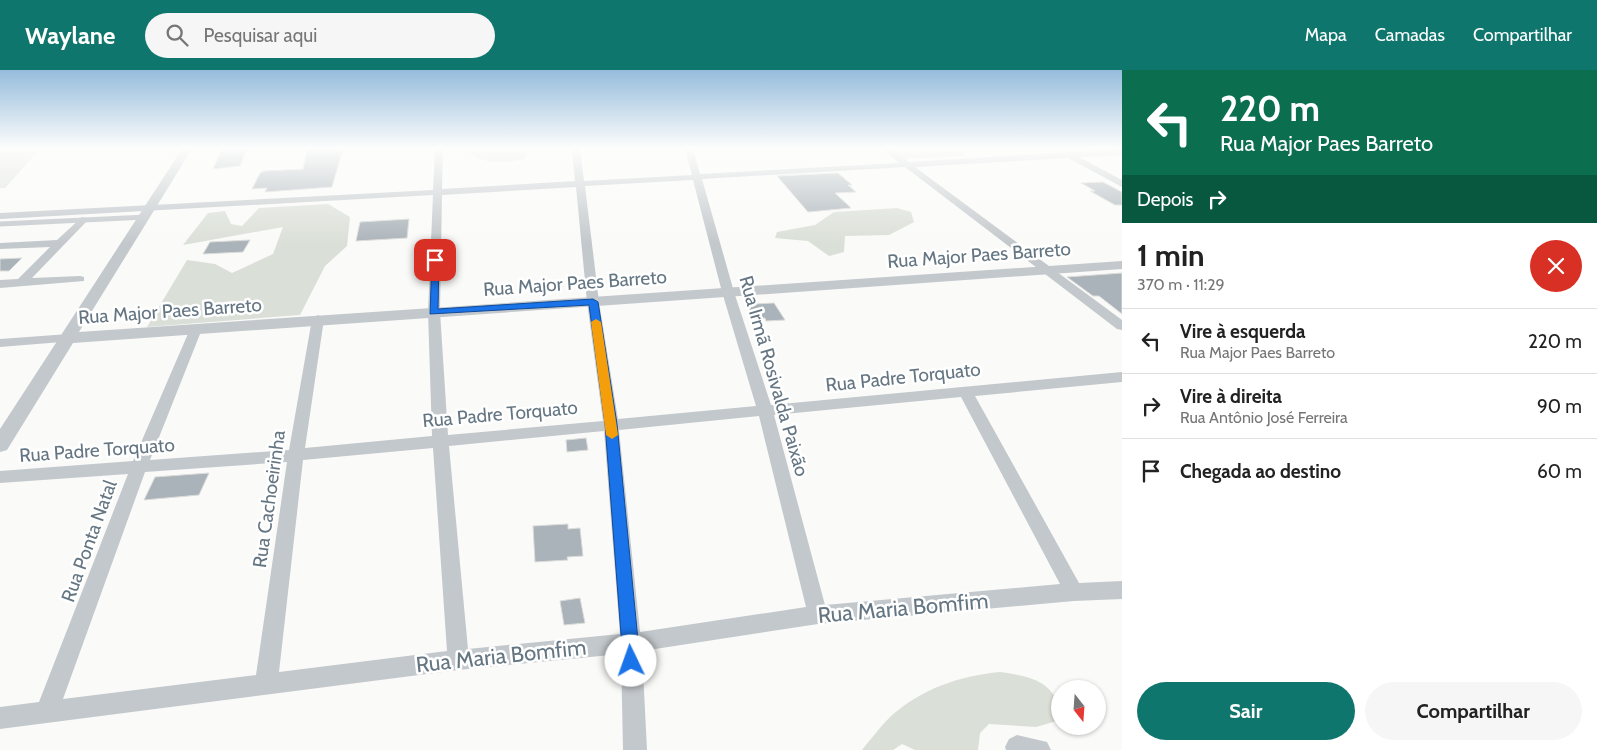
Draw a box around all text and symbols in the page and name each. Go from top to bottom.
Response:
search box [145,13,495,58]
text: Waylane [25,21,115,50]
icon: search [163,21,191,49]
text: Pesquisar aqui [203,24,317,47]
text: Mapa [1305,24,1347,46]
text: Camadas [1375,24,1445,46]
text: Compartilhar [1473,24,1572,46]
text: 220 m [1220,87,1320,130]
icon: left [1137,90,1202,155]
text: Rua Major Paes Barreto [1220,130,1433,157]
icon: right [1203,185,1231,213]
text: Depois [1137,188,1193,211]
street label: Rua Major Paes Barreto [886,237,1072,273]
text: 1 min [1137,237,1205,274]
pin [414,239,456,281]
button: close [1530,240,1582,292]
icon: arrive [421,246,449,274]
street label: Rua Major Paes Barreto [482,265,668,301]
street label: Rua Irmã Rosivalda Paixão [734,273,814,479]
text: 370 m · 11:29 [1137,275,1225,294]
street label: Rua Major Paes Barreto [77,293,263,329]
text: Vire à esquerda [1180,320,1306,343]
icon: left [1137,327,1165,355]
text: 220 m [1528,330,1582,353]
text: Rua Major Paes Barreto [1180,343,1335,362]
street label: Rua Padre Torquato [824,357,982,397]
text: Vire à direita [1180,385,1282,408]
icon: right [1137,392,1165,420]
text: 90 m [1537,395,1582,418]
street label: Rua Padre Torquato [421,396,579,432]
text: Rua Antônio José Ferreira [1180,408,1348,427]
street label: Rua Cachoeirinha [248,429,290,569]
street label: Rua Padre Torquato [19,433,175,467]
icon: arrive [1137,457,1165,485]
text: Chegada ao destino [1180,460,1341,483]
text: 60 m [1537,460,1582,483]
street label: Rua Ponta Natal [56,476,122,605]
street label: Rua Maria Bomfim [817,587,989,629]
street label: Rua Maria Bomfim [414,634,588,678]
position arrow [604,634,656,686]
north arrow [1051,680,1106,735]
map controls [1051,680,1106,735]
button: Sair [1137,682,1355,740]
button: Compartilhar [1365,682,1582,740]

